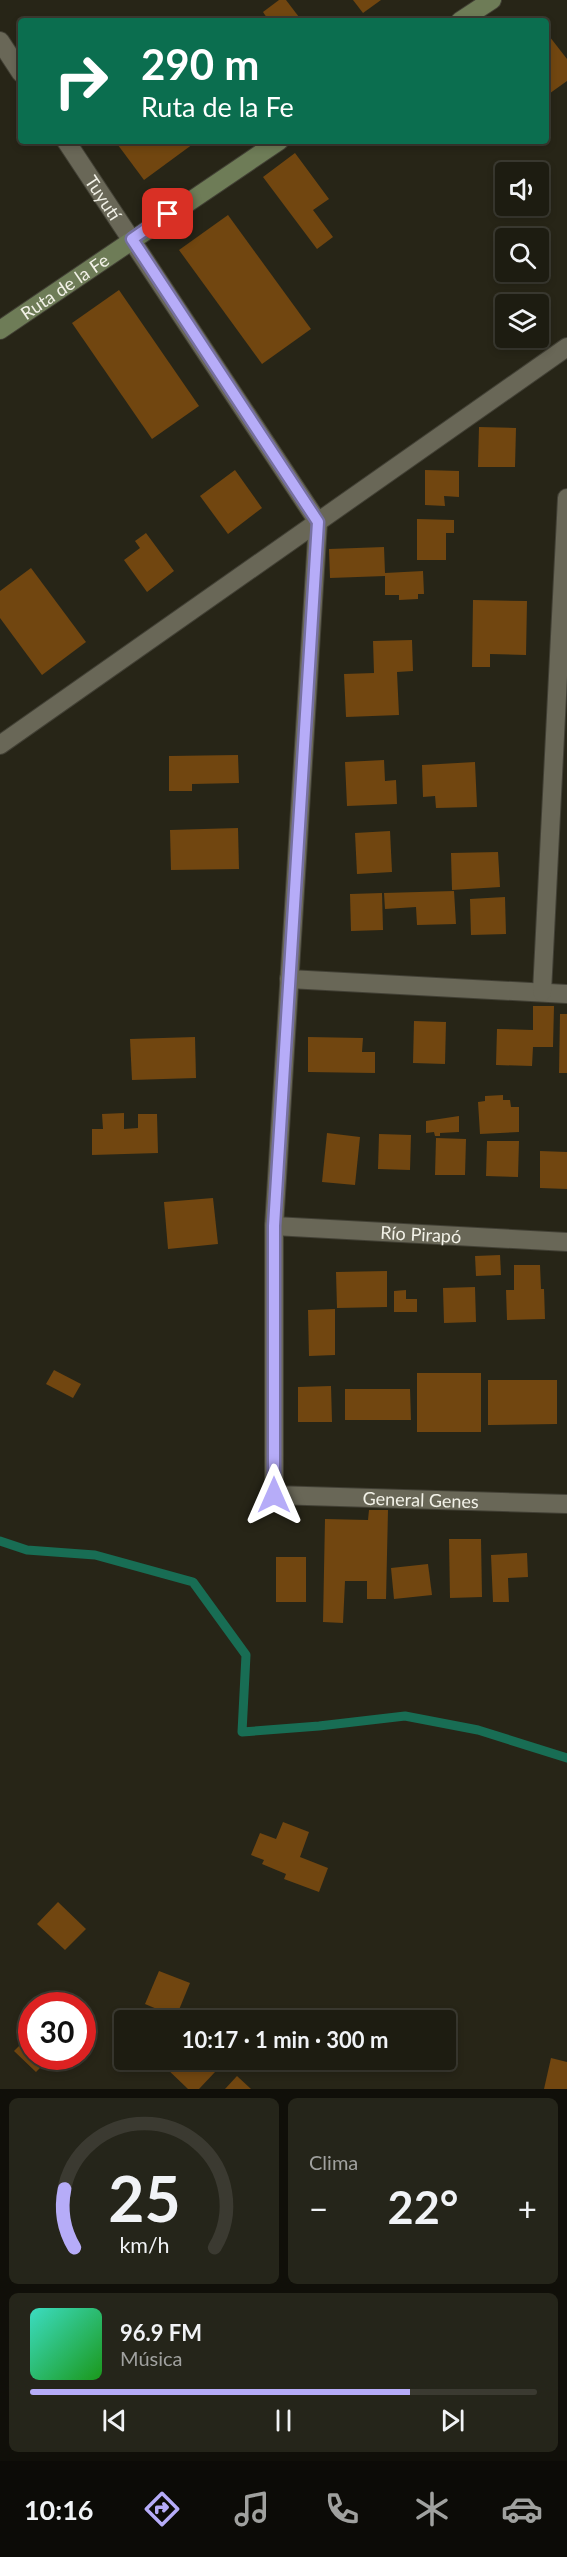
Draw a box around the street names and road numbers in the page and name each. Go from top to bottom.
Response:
street label: Tuyutí [81,171,127,225]
street label: Ruta de la Fe [16,249,113,324]
street label: Río Pirapó [380,1221,462,1247]
street label: General Genes [362,1487,479,1512]

